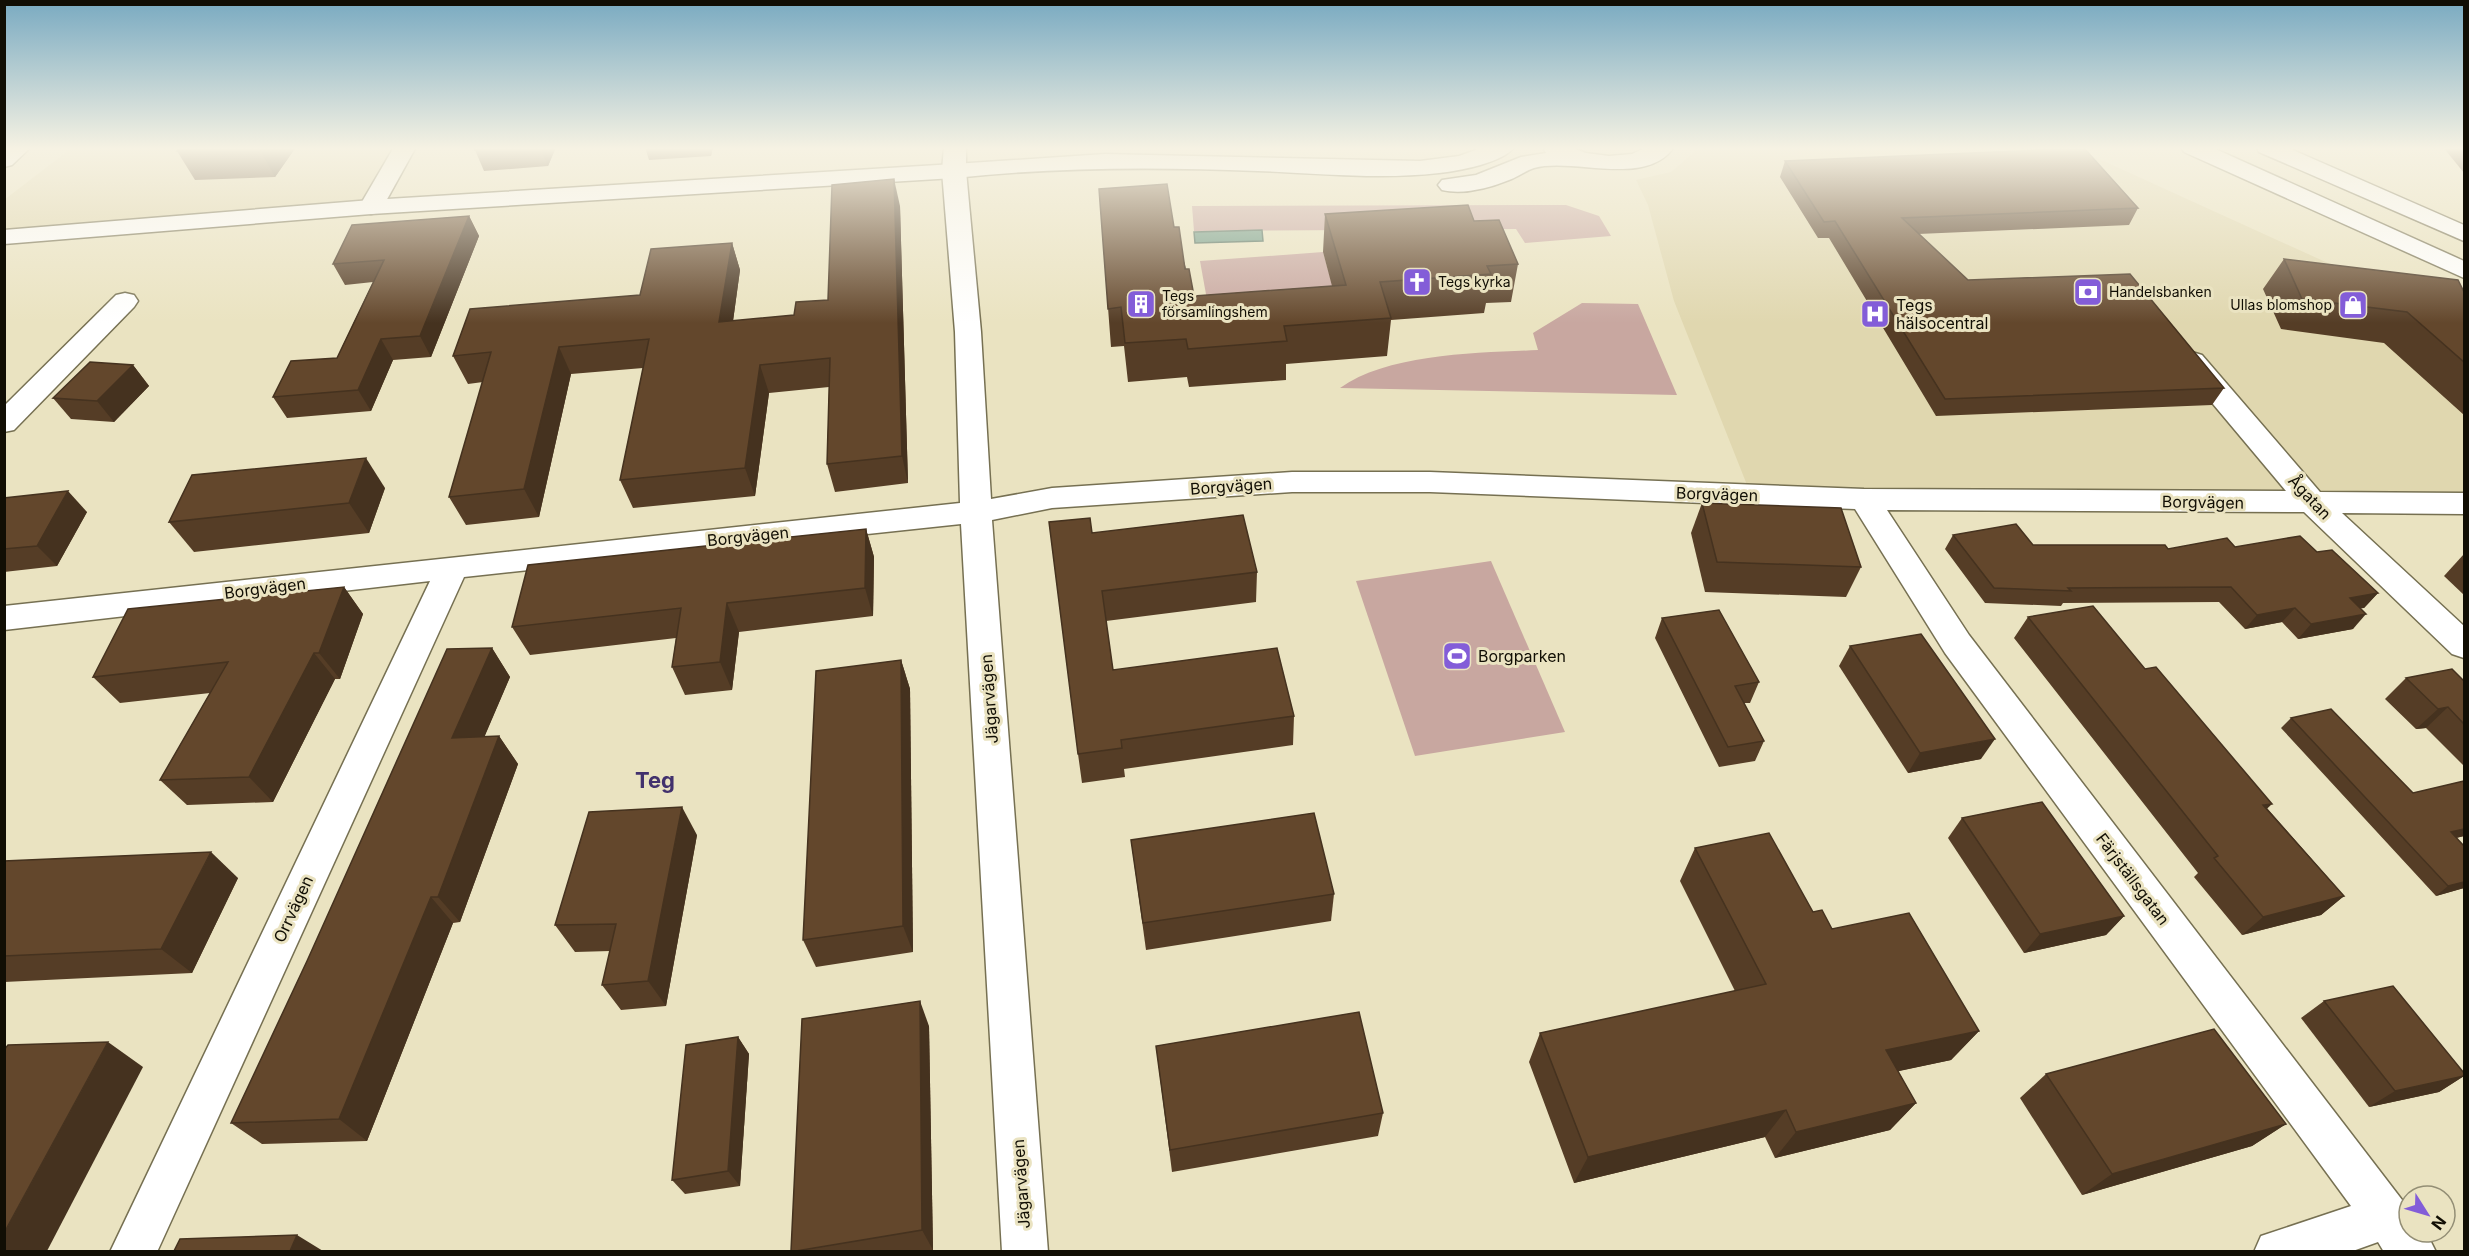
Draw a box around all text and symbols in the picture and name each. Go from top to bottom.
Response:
church icon: Tegs kyrka [1401,266,1433,298]
place label: Tegs kyrka [1438,273,1511,290]
bank icon: Handelsbanken [2072,276,2104,308]
place label: Handelsbanken [2109,283,2212,300]
place label: Tegs församlingshem [1162,287,1268,320]
building icon: Tegs församlingshem [1125,288,1157,320]
shop icon: Ullas blomshop [2337,289,2369,321]
place label: Tegs hälsocentral [1896,295,1988,333]
place label: Ullas blomshop [2230,296,2332,313]
hospital icon: Tegs hälsocentral [1859,298,1891,330]
street label: Ågatan [2284,471,2336,523]
street label: Borgvägen [1189,473,1273,499]
street label: Borgvägen [1676,483,1758,505]
street label: Borgvägen [2162,491,2244,513]
street label: Borgvägen [706,522,790,550]
street label: Borgvägen [223,573,307,603]
sports icon: Borgparken [1441,640,1473,672]
place label: Borgparken [1478,646,1566,666]
street label: Jägarvägen [976,654,1002,744]
district label: Teg [635,767,675,793]
street label: Färjställsgatan [2092,829,2174,929]
street label: Orrvägen [269,872,317,946]
street label: Jägarvägen [1008,1139,1034,1229]
north arrow [2397,1184,2457,1244]
text: N [2427,1212,2451,1234]

